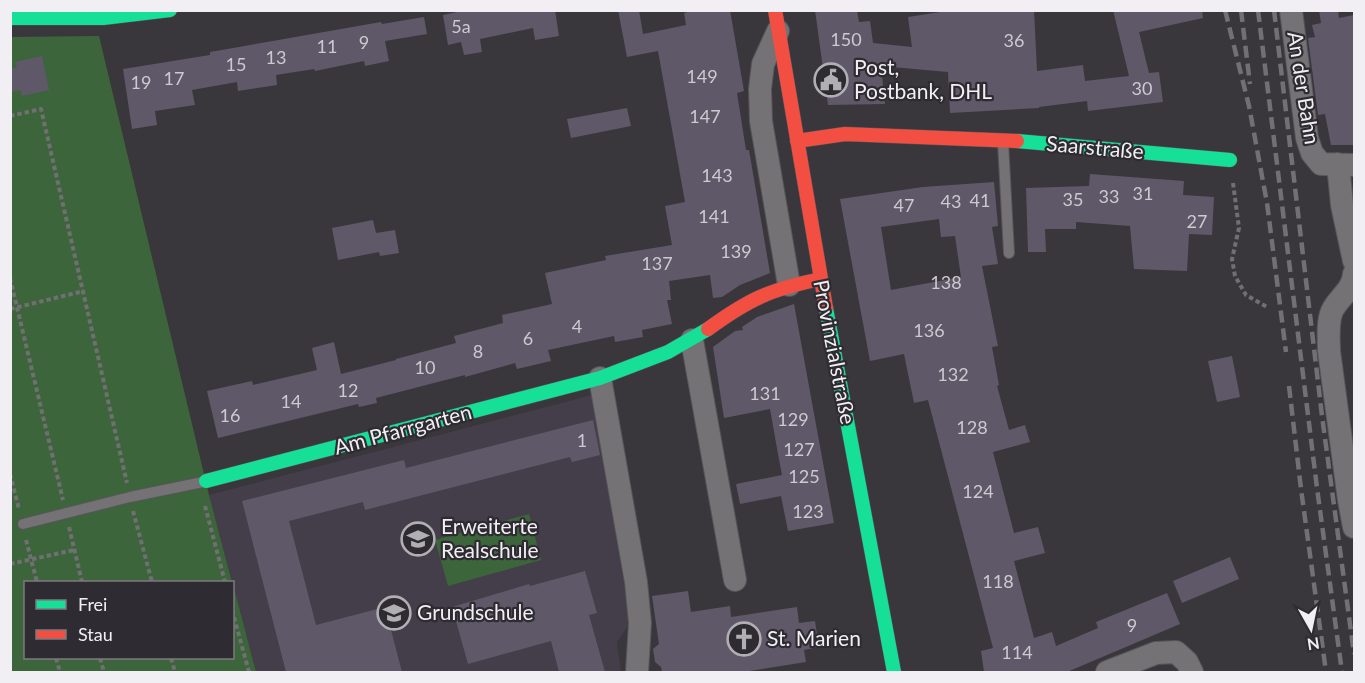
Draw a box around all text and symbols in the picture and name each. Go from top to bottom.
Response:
house number: 5a [451,15,471,37]
house number: 150 [830,28,862,50]
house number: 36 [1004,29,1024,51]
street label: An der Bahn [1283,30,1326,146]
house number: 9 [359,31,369,53]
house number: 11 [317,35,337,57]
house number: 13 [266,46,286,68]
house number: 15 [226,53,246,75]
place label: Post, Postbank, DHL [854,54,992,103]
public building icon: Post, Postbank, DHL [813,62,849,98]
house number: 149 [686,65,718,87]
house number: 17 [164,67,184,89]
house number: 19 [131,71,151,93]
house number: 30 [1132,77,1152,99]
house number: 147 [689,105,721,127]
street label: Saarstraße [1045,130,1145,163]
house number: 143 [701,164,733,186]
house number: 31 [1133,182,1153,204]
house number: 33 [1099,185,1119,207]
house number: 35 [1063,188,1083,210]
house number: 41 [970,189,990,211]
house number: 43 [941,190,961,212]
house number: 47 [894,194,914,216]
house number: 141 [698,205,730,227]
house number: 27 [1187,210,1207,232]
house number: 139 [720,240,752,262]
house number: 137 [641,252,673,274]
house number: 138 [930,271,962,293]
street label: Provinzialstraße [809,277,862,426]
house number: 4 [572,315,582,337]
house number: 136 [913,319,945,341]
house number: 6 [523,327,533,349]
house number: 8 [473,340,483,362]
house number: 10 [415,356,435,378]
house number: 132 [937,363,969,385]
house number: 12 [338,379,358,401]
house number: 131 [749,382,781,404]
house number: 14 [281,390,301,412]
street label: Am Pfarrgarten [331,398,474,459]
house number: 16 [220,404,240,426]
house number: 129 [777,408,809,430]
house number: 128 [956,416,988,438]
house number: 1 [577,429,587,451]
house number: 127 [783,438,815,460]
house number: 125 [788,465,820,487]
house number: 124 [962,480,994,502]
house number: 123 [792,500,824,522]
place label: Erweiterte Realschule [441,513,539,562]
school or university icon: Erweiterte Realschule [400,521,436,557]
house number: 118 [982,570,1014,592]
legend [24,581,234,659]
text: Frei [78,593,107,615]
school or university icon: Grundschule [376,595,412,631]
place label: Grundschule [417,599,534,624]
north arrow [1281,599,1341,659]
house number: 9 [1127,614,1137,636]
church icon: St. Marien [726,621,762,657]
text: Stau [78,623,113,645]
place label: St. Marien [767,625,861,650]
text: N [1306,634,1321,655]
house number: 114 [1001,641,1033,663]

